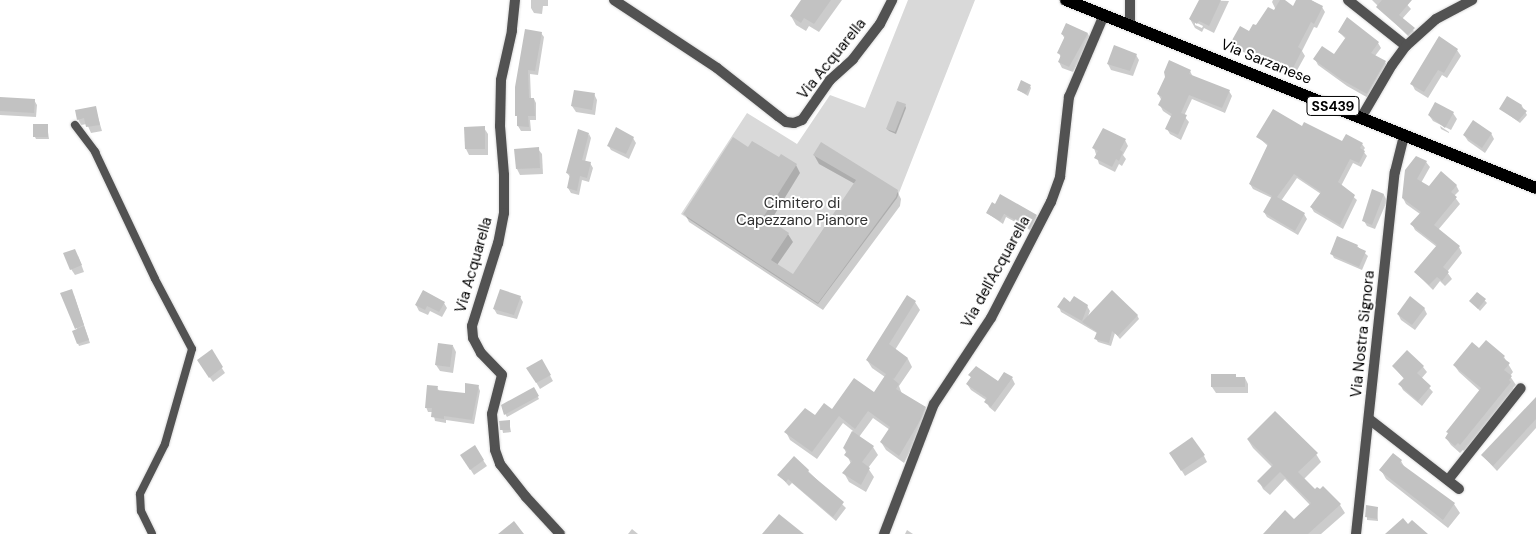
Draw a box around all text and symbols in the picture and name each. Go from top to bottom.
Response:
street label: Via Acquarella [794,15,870,103]
street label: Via Sarzanese [1218,36,1314,88]
road number: SS439 [1306,94,1360,118]
park label: Cimitero di Capezzano Pianore [736,194,868,229]
street label: Via dell'Acquarella [958,213,1034,331]
street label: Via Acquarella [452,215,496,315]
street label: Via Nostra Signora [1347,270,1379,398]

